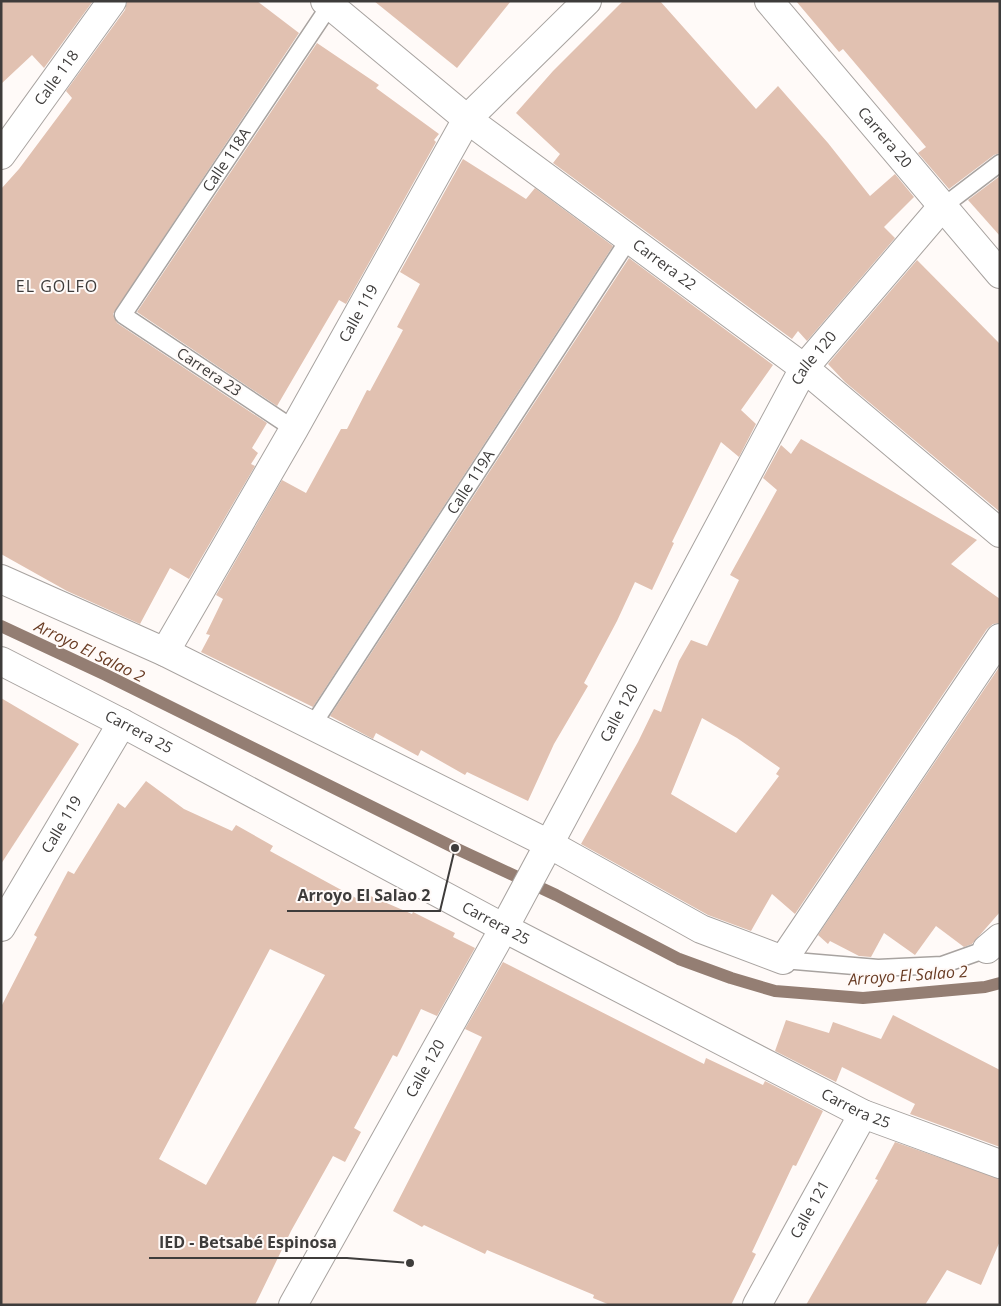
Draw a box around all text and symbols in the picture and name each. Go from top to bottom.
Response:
street label: Calle 118 [29,46,82,109]
street label: Carrera 20 [854,102,917,172]
street label: Calle 118A [197,123,255,195]
street label: Carrera 22 [629,234,701,294]
district label: EL GOLFO [16,275,98,297]
street label: Calle 119 [333,280,382,346]
street label: Calle 120 [786,326,840,388]
street label: Carrera 23 [173,342,246,400]
street label: Calle 119A [442,445,498,518]
water label: Arroyo El Salao 2 [30,614,149,687]
street label: Calle 120 [595,680,642,745]
street label: Carrera 25 [102,705,177,757]
street label: Calle 119 [36,792,86,857]
callout: Arroyo El Salao 2 [287,880,440,911]
text: Arroyo El Salao 2 [298,884,430,906]
street label: Carrera 25 [459,896,534,949]
water label: Arroyo El Salao 2 [846,960,969,990]
street label: Calle 120 [400,1035,449,1101]
street label: Carrera 25 [818,1083,893,1132]
street label: Calle 121 [785,1177,833,1242]
callout: IED - Betsabé Espinosa [149,1227,347,1258]
text: IED - Betsabé Espinosa [159,1231,337,1253]

